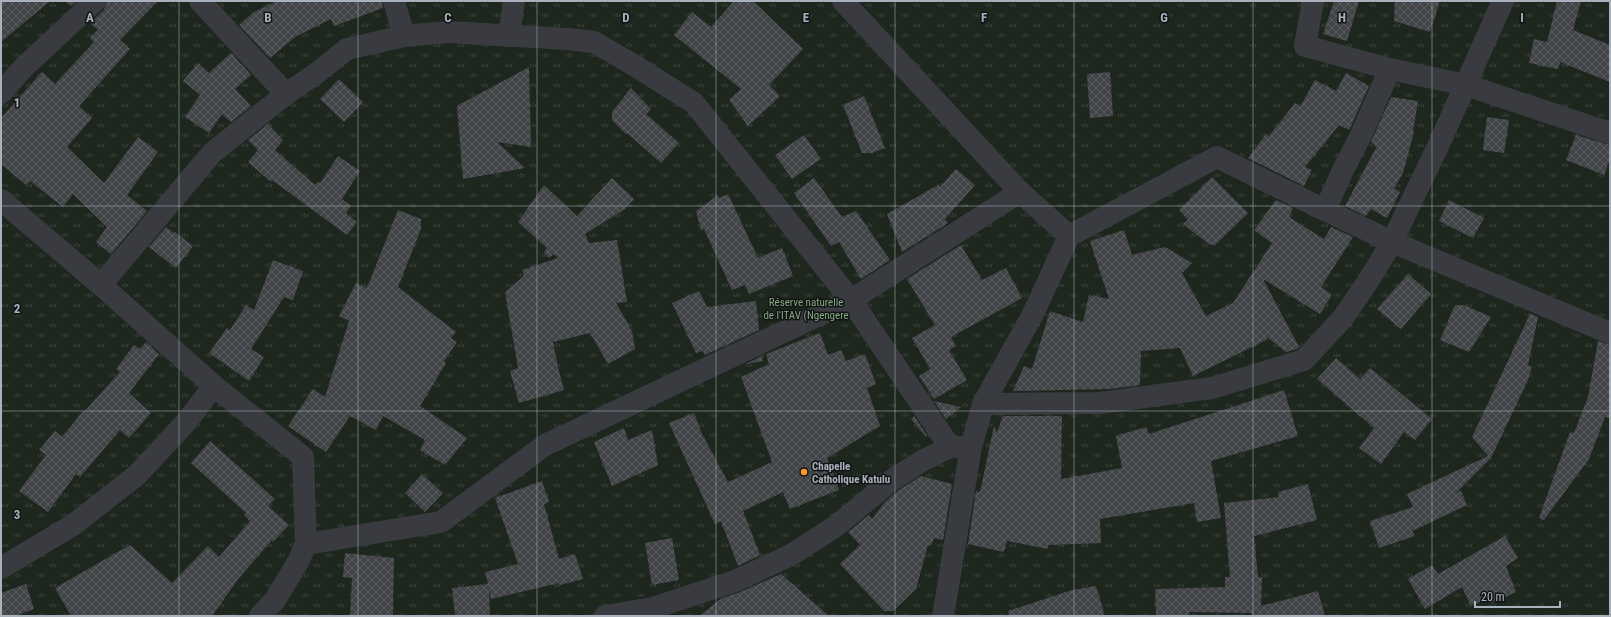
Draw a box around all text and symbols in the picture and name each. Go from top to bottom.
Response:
text: A [86,10,94,25]
text: B [264,10,272,25]
text: C [444,10,452,25]
text: D [622,10,630,25]
text: E [803,10,810,25]
text: F [981,10,987,25]
text: G [1160,10,1168,25]
text: H [1338,10,1346,25]
text: I [1520,10,1524,25]
text: 1 [14,95,20,110]
park label: Réserve naturelle de l'ITAV (Ngengere [763,296,849,322]
text: 2 [14,301,21,316]
place label: Chapelle Catholique Katulu [812,460,890,486]
marker: Chapelle Catholique Katulu [799,467,809,477]
text: 3 [14,507,20,522]
scale bar [1475,583,1560,609]
text: 20 m [1481,590,1505,604]

